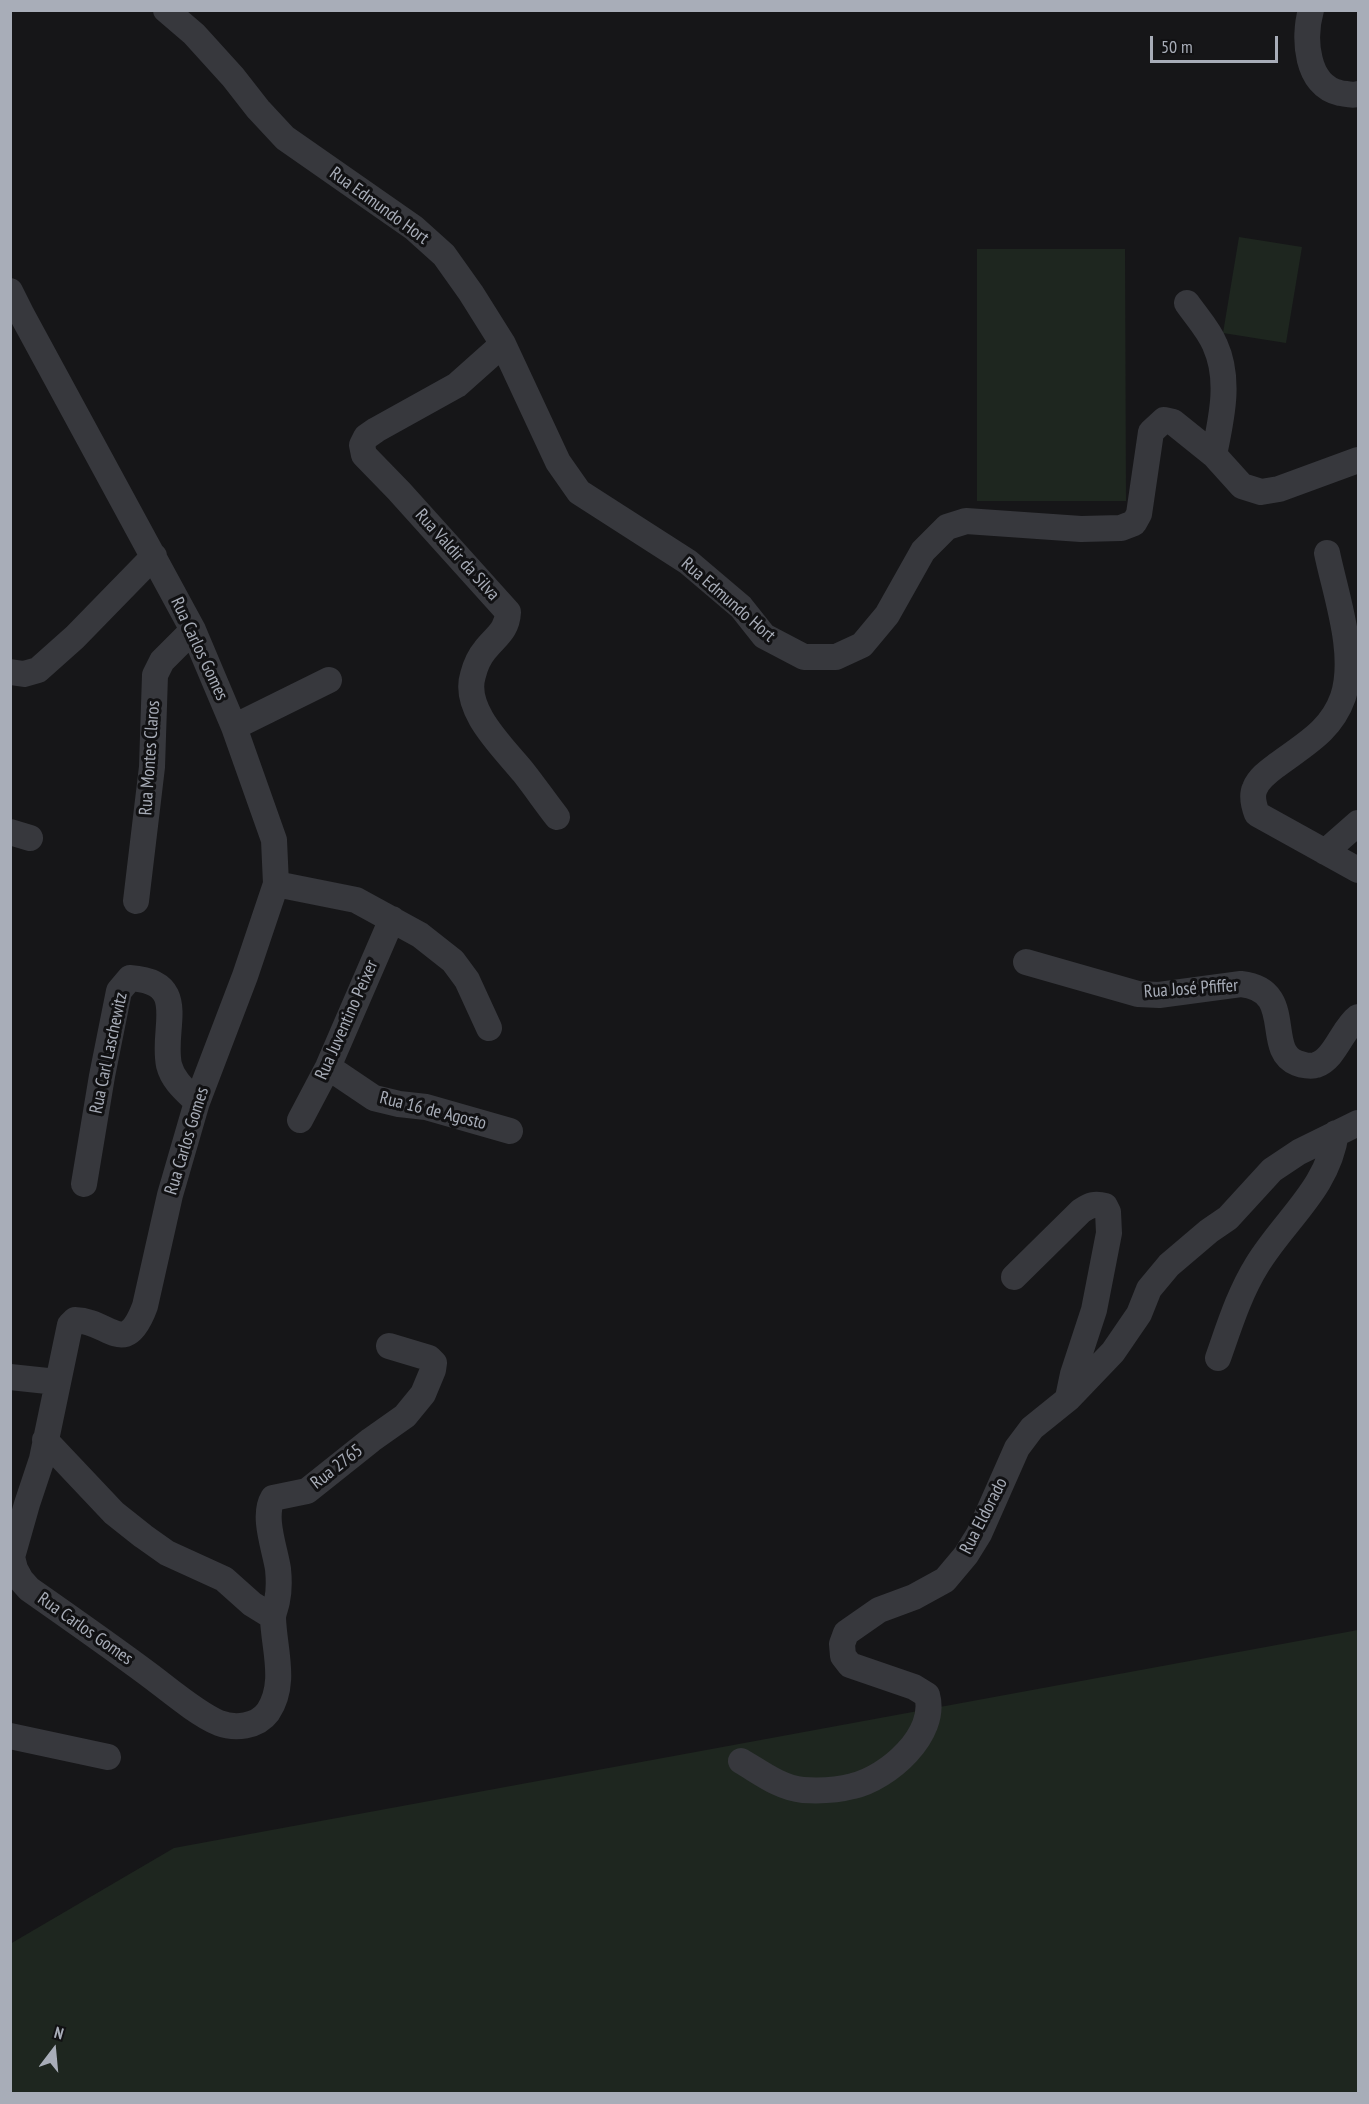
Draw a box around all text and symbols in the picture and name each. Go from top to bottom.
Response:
scale bar [1153,24,1280,62]
text: 50 m [1161,35,1193,58]
street label: Rua Edmundo Hort [325,163,433,249]
street label: Rua Valdir da Silva [410,505,504,605]
street label: Rua Edmundo Hort [677,553,779,647]
street label: Rua Carlos Gomes [166,594,232,704]
street label: Rua Montes Claros [135,700,165,816]
street label: Rua Juventino Peixer [311,957,383,1083]
street label: Rua José Pfiffer [1143,975,1239,1003]
street label: Rua Carl Laschewitz [86,990,132,1116]
street label: Rua Carlos Gomes [160,1085,214,1197]
street label: Rua 16 de Agosto [377,1087,489,1135]
street label: Rua 2765 [307,1440,367,1494]
street label: Rua Eldorado [956,1474,1012,1558]
street label: Rua Carlos Gomes [33,1588,137,1670]
north arrow [24,2020,84,2080]
text: N [52,2022,66,2043]

